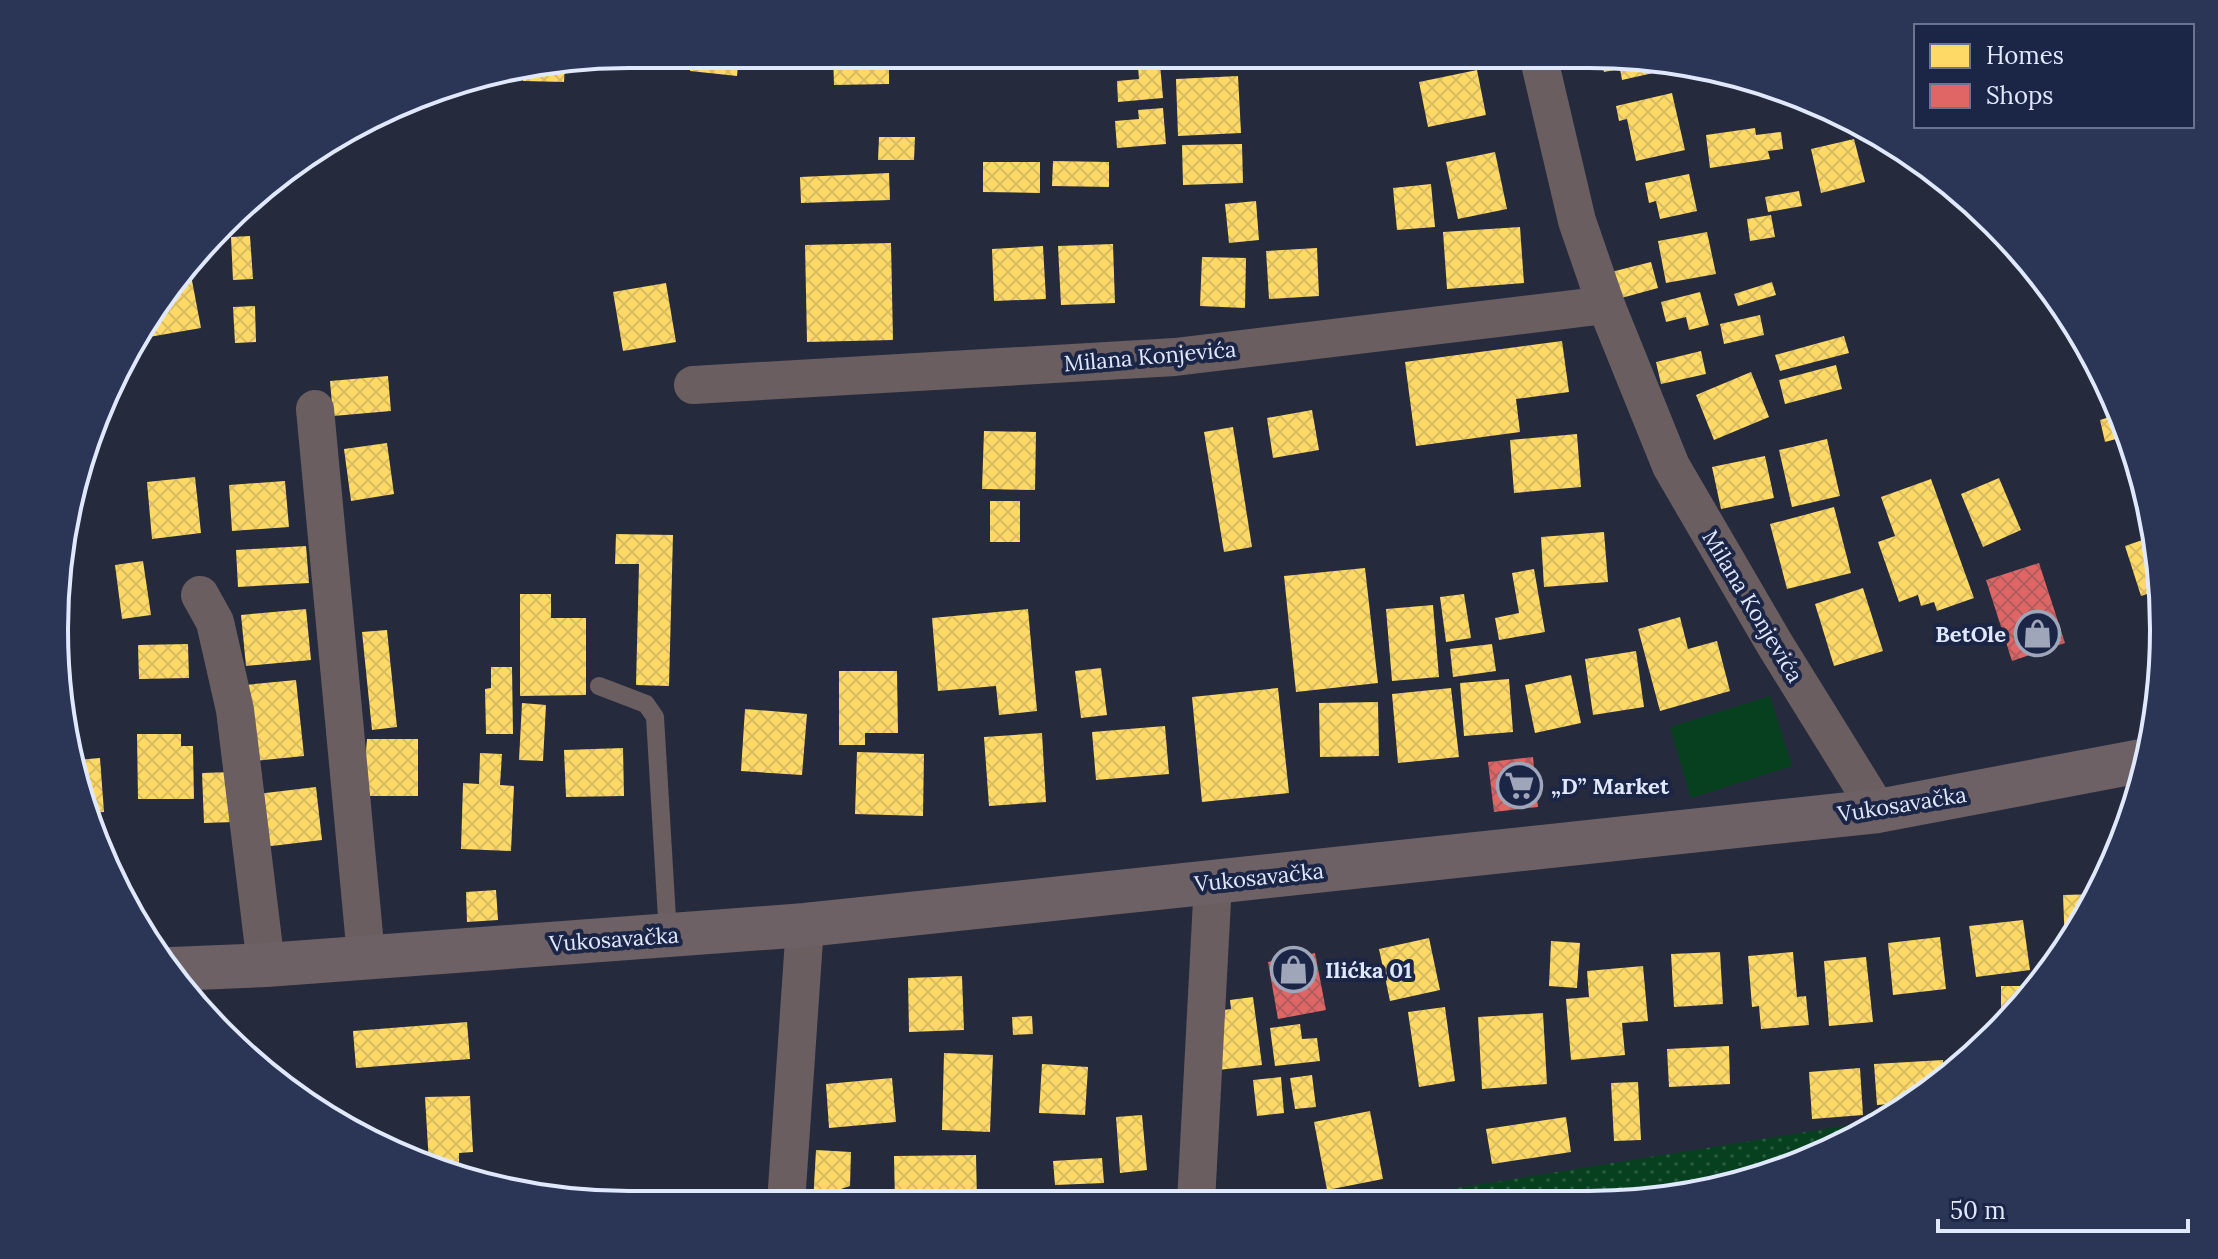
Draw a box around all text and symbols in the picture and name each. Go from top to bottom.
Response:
legend [1914,24,2194,128]
text: Homes [1986,40,2064,71]
text: Shops [1986,80,2053,111]
street label: Milana Konjevića [1063,335,1237,377]
street label: Milana Konjevića [1696,525,1810,687]
shop icon: BetOle [2013,610,2061,658]
place label: BetOle [1935,620,2006,648]
supermarket icon: „D” Market [1496,762,1544,810]
place label: „D” Market [1551,772,1670,800]
street label: Vukosavačka [1835,780,1968,828]
street label: Vukosavačka [1192,856,1325,898]
street label: Vukosavačka [547,920,680,958]
shop icon: Ilićka 01 [1270,946,1318,994]
place label: Ilićka 01 [1325,956,1412,984]
scale bar [1938,1183,2188,1233]
text: 50 m [1950,1195,2006,1226]

